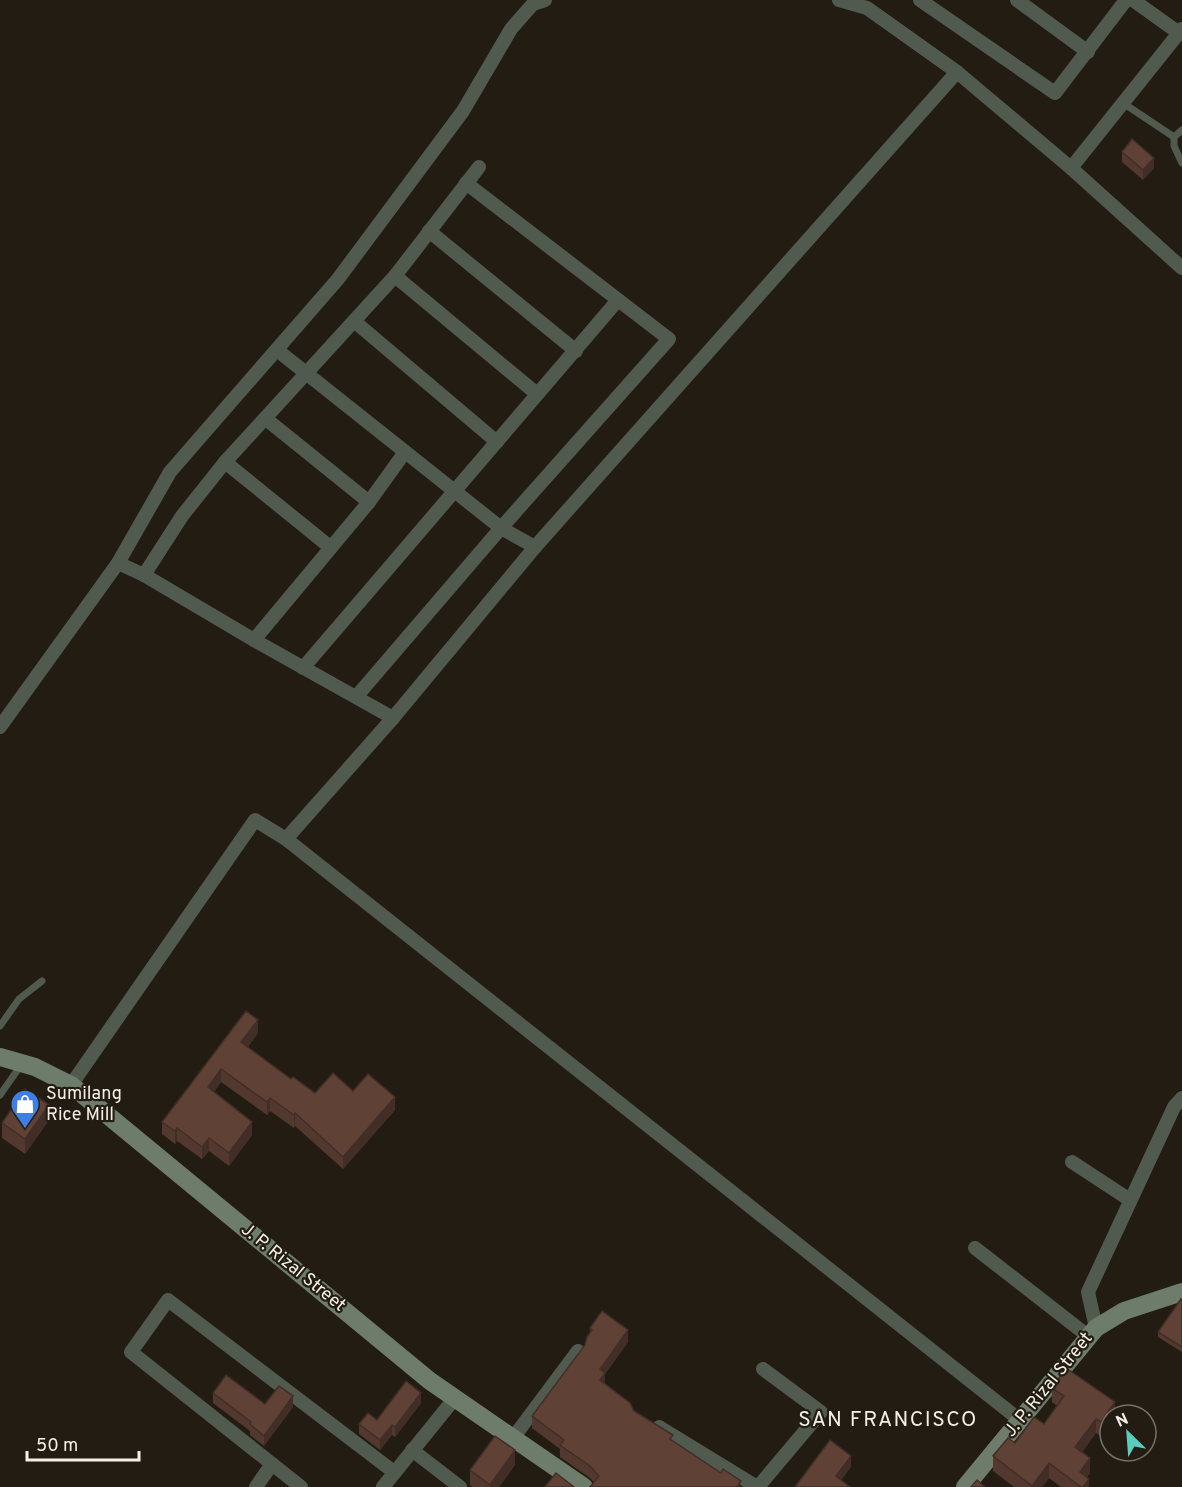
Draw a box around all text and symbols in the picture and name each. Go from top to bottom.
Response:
place label: Sumilang Rice Mill [46,1083,122,1127]
shop icon: Sumilang Rice Mill [9,1088,41,1130]
street label: J. P. Rizal Street [236,1219,350,1317]
street label: J. P. Rizal Street [1000,1328,1098,1442]
north arrow [1098,1403,1158,1463]
district label: SAN FRANCISCO [798,1407,978,1434]
text: N [1113,1410,1132,1433]
scale bar [27,1424,140,1462]
text: 50 m [36,1435,78,1458]

